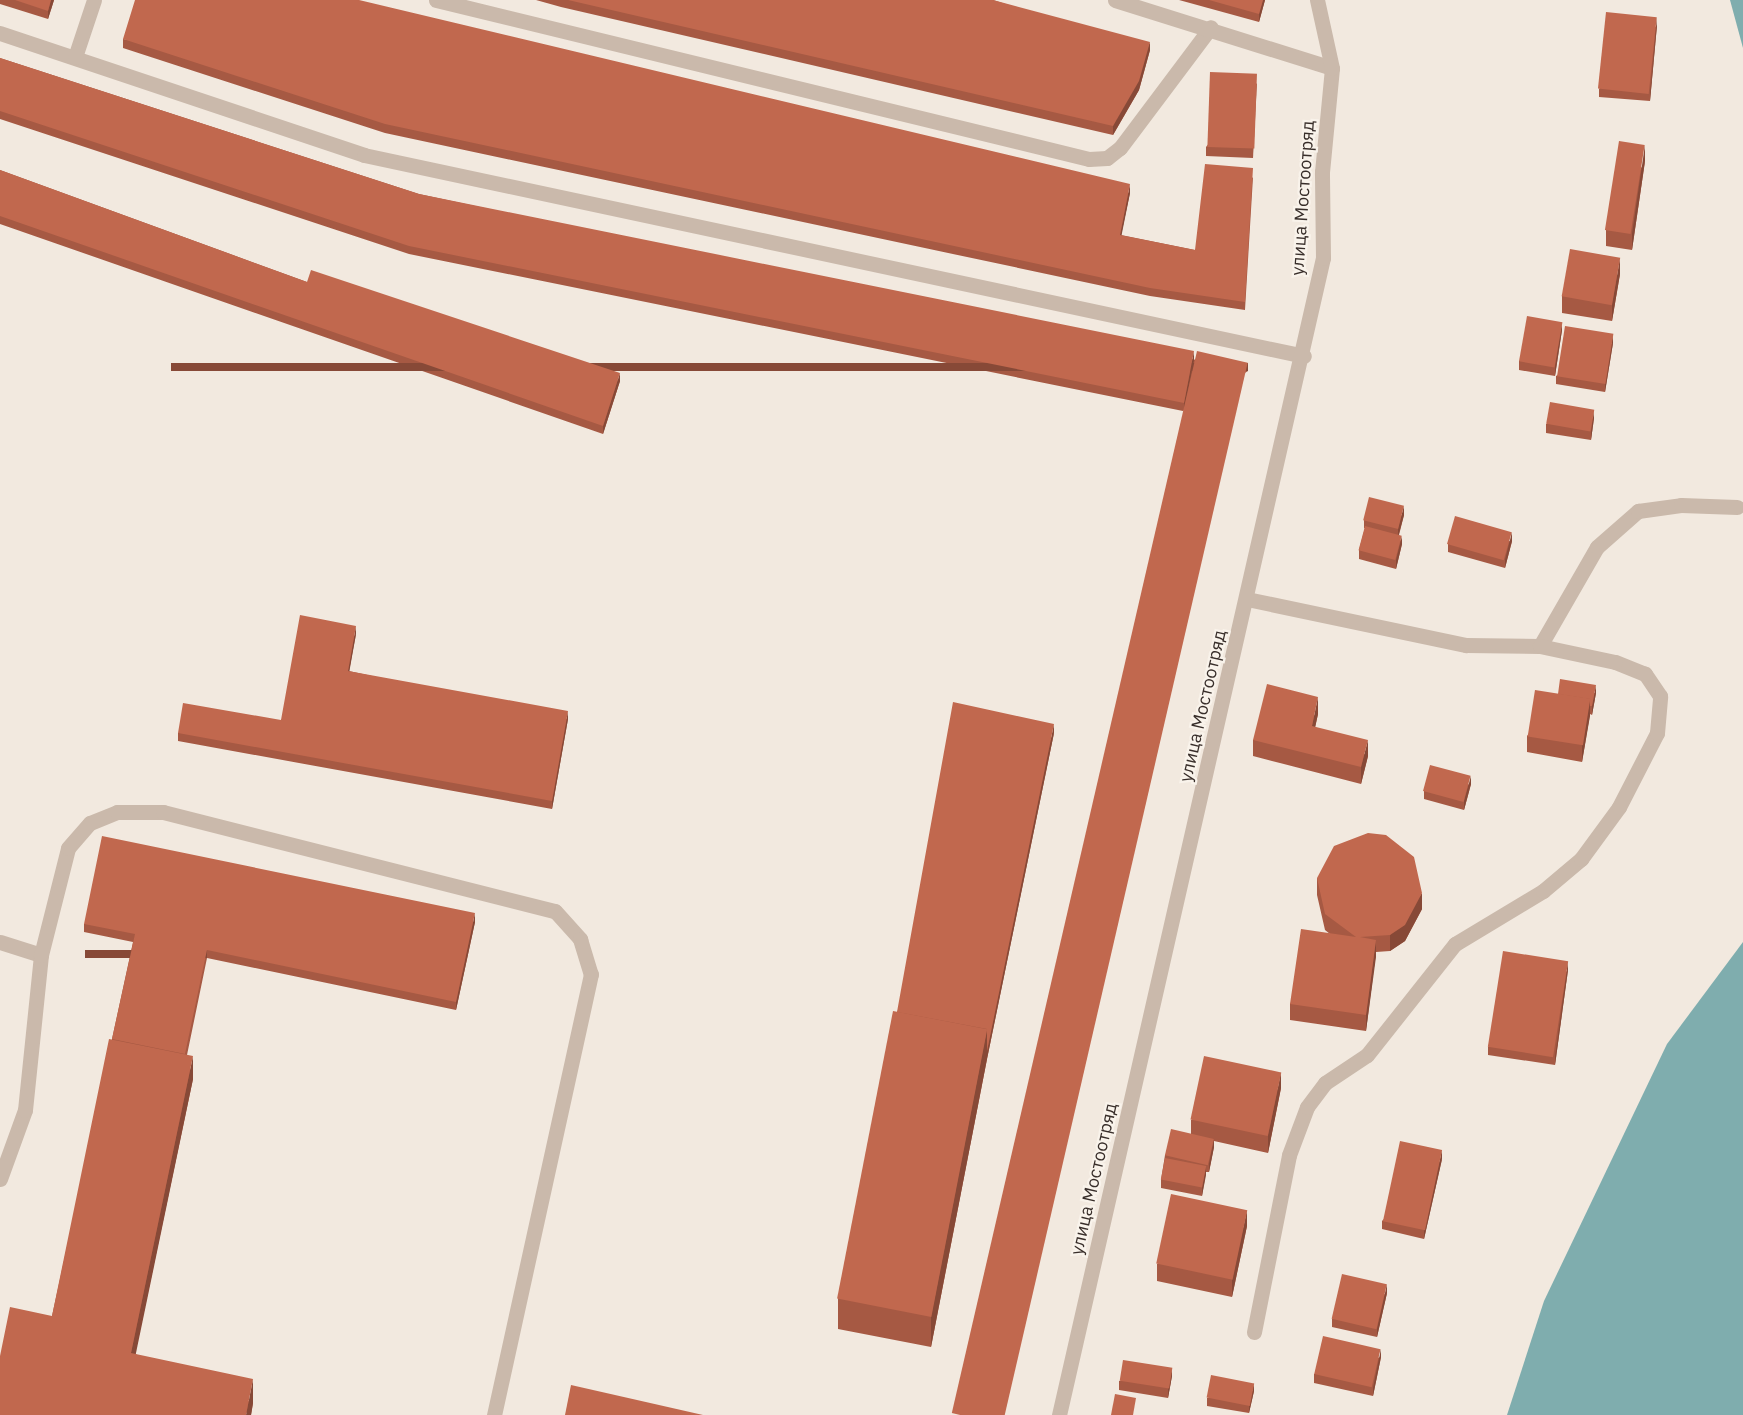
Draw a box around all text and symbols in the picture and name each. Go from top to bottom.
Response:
street label: улица Мостоотряд [1287,120,1319,276]
street label: улица Мостоотряд [1175,628,1231,784]
street label: улица Мостоотряд [1066,1101,1122,1257]

